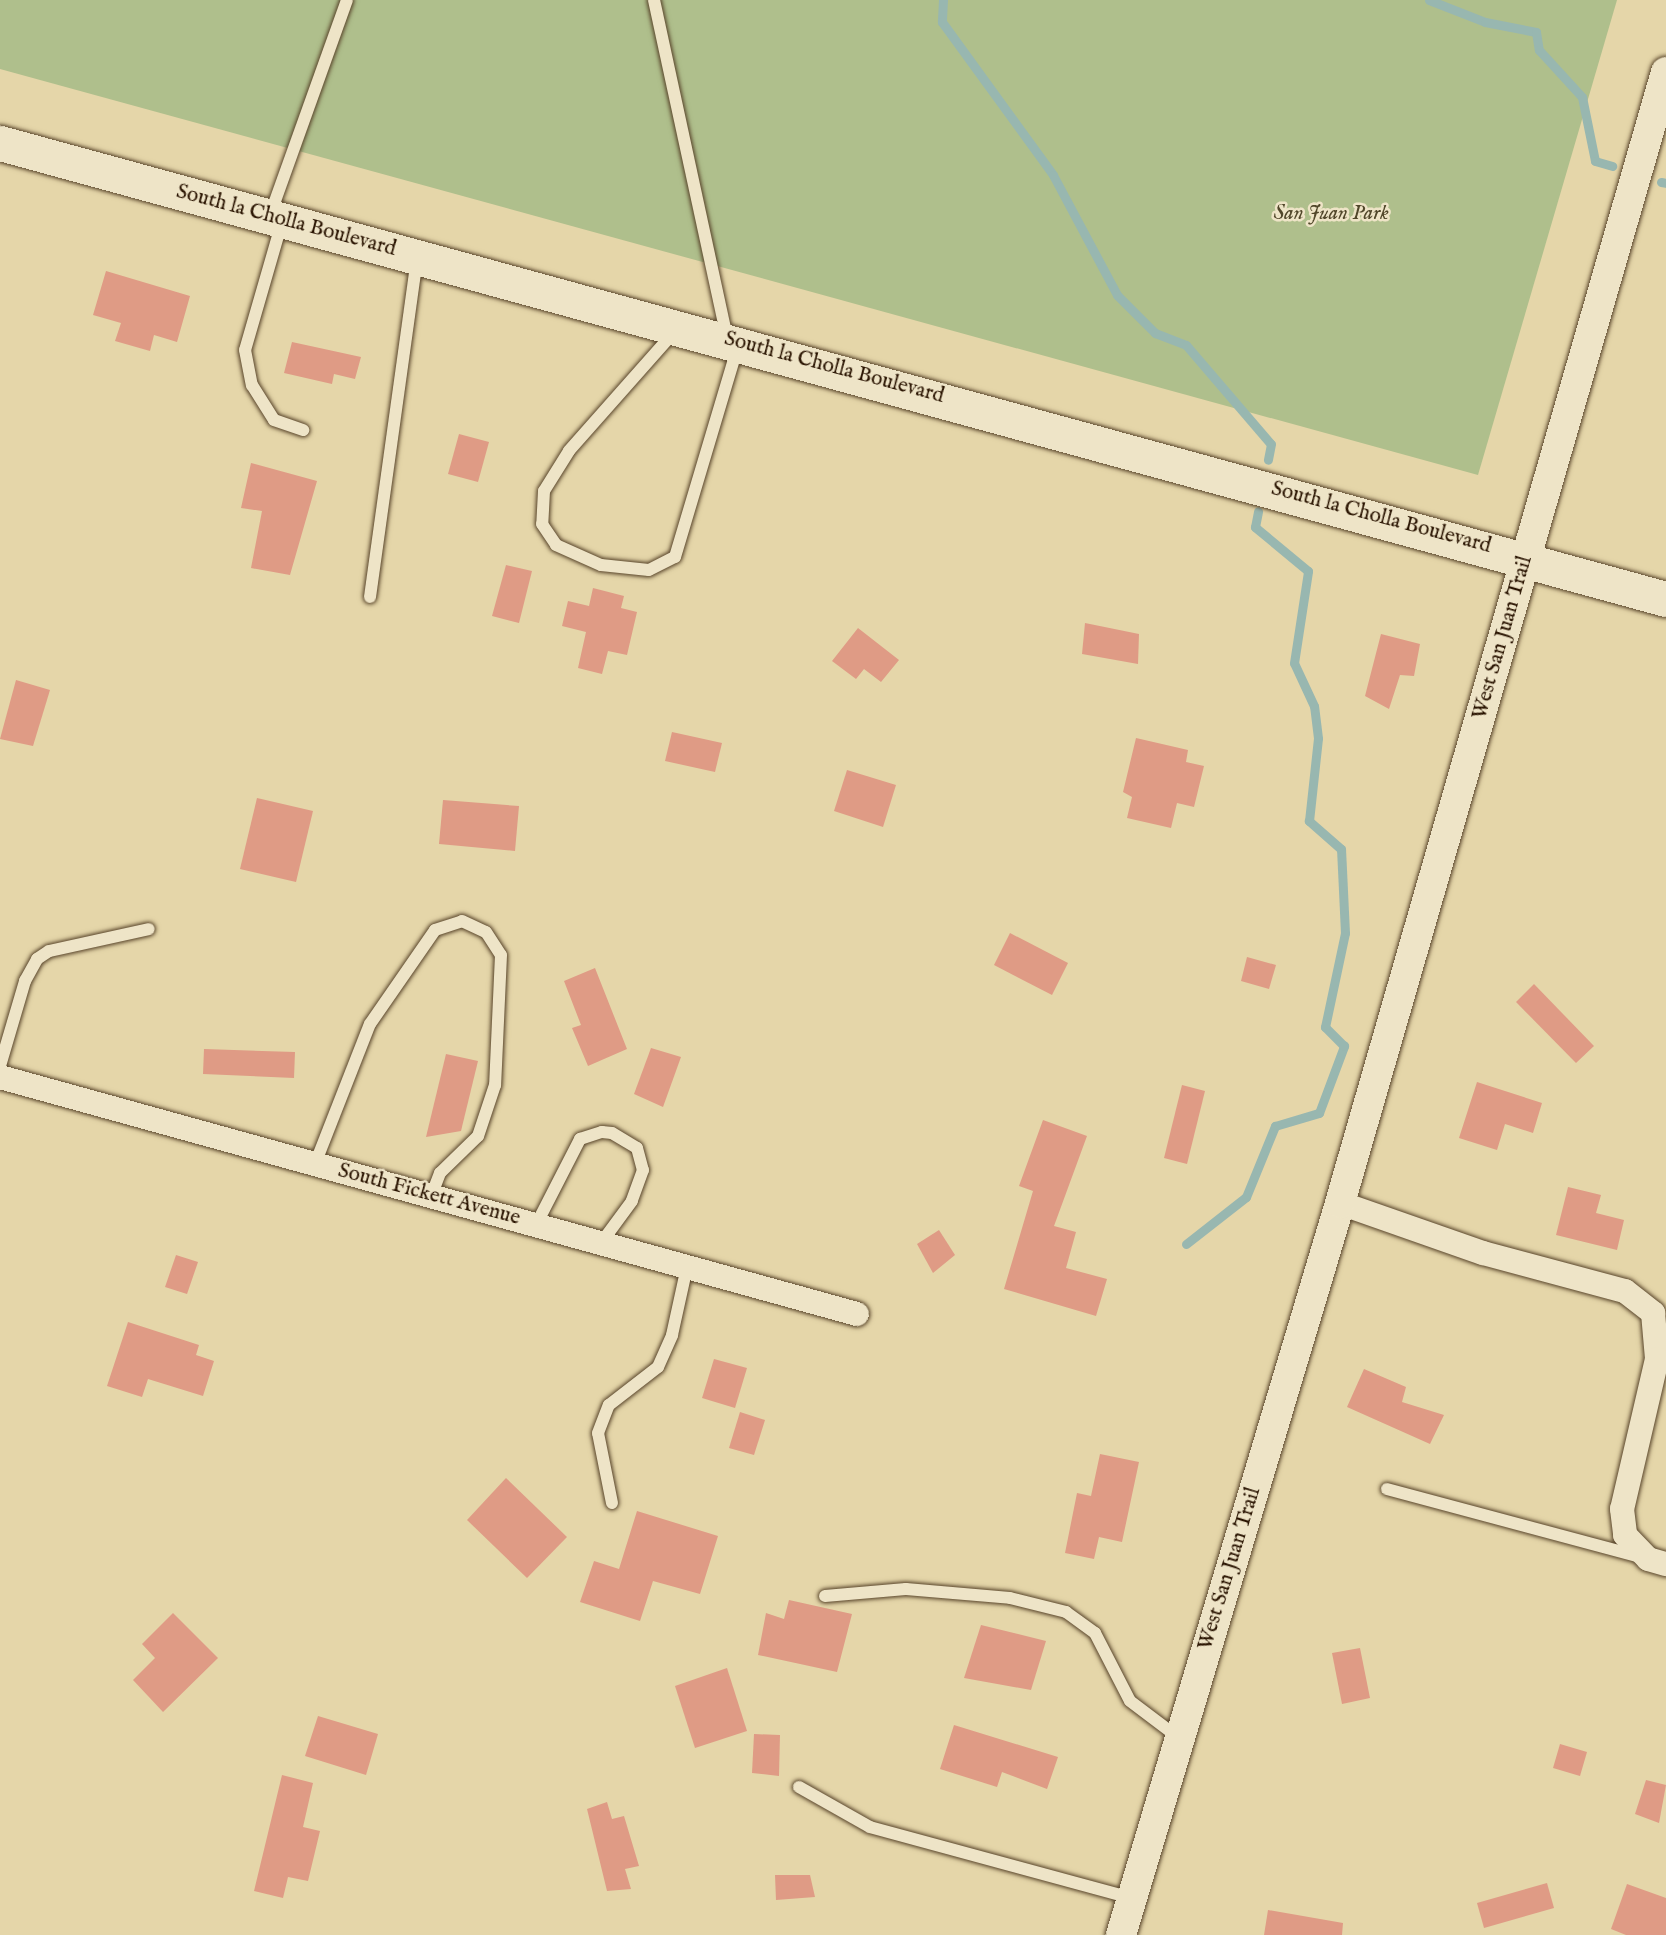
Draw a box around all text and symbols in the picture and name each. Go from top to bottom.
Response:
street label: South la Cholla Boulevard [173,180,399,262]
park label: San Juan Park [1273,201,1389,227]
street label: South la Cholla Boulevard [721,327,947,409]
street label: South la Cholla Boulevard [1268,477,1494,559]
street label: West San Juan Trail [1468,553,1538,723]
street label: South Fickett Avenue [335,1159,523,1231]
street label: West San Juan Trail [1193,1485,1267,1653]

